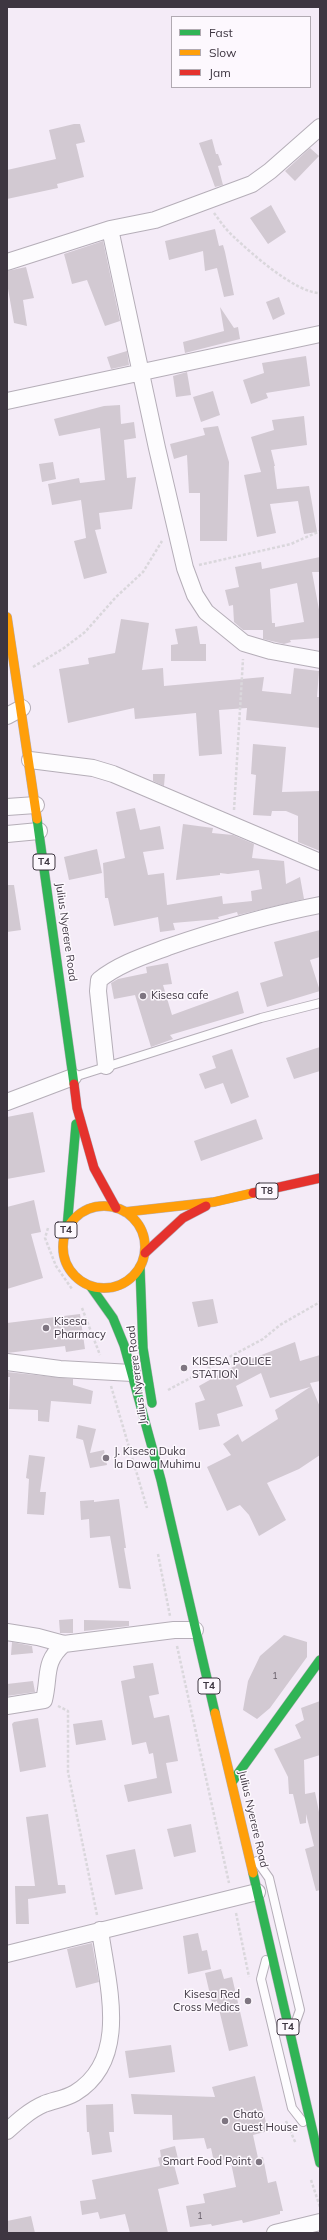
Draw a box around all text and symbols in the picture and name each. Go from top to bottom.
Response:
legend [171,16,311,88]
text: Fast [209,25,233,40]
text: Slow [209,45,237,60]
text: Jam [209,65,231,80]
road number: T4 [33,854,55,870]
street label: Julius Nyerere Road [53,882,79,982]
place label: Kisesa cafe [151,989,209,1003]
marker: Kisesa cafe [138,991,148,1001]
road number: T8 [256,1183,278,1199]
road number: T4 [55,1222,77,1238]
place label: Kisesa Pharmacy [54,1315,106,1341]
marker: Kisesa Pharmacy [41,1323,51,1333]
street label: Julius Nyerere Road [124,1325,150,1425]
place label: KISESA POLICE STATION [192,1355,271,1381]
marker: KISESA POLICE STATION [179,1363,189,1373]
place label: J. Kisesa Duka la Dawa Muhimu [114,1445,201,1471]
marker: J. Kisesa Duka la Dawa Muhimu [101,1453,111,1463]
house number: 1 [272,1671,278,1681]
road number: T4 [198,1678,220,1694]
street label: Julius Nyerere Road [235,1769,271,1869]
place label: Kisesa Red Cross Medics [173,1988,240,2014]
marker: Kisesa Red Cross Medics [243,1996,253,2006]
road number: T4 [277,2019,299,2035]
place label: Chato Guest House [233,2108,298,2134]
marker: Chato Guest House [220,2116,230,2126]
place label: Smart Food Point [163,2155,251,2169]
marker: Smart Food Point [254,2157,264,2167]
house number: 1 [197,2211,203,2221]

